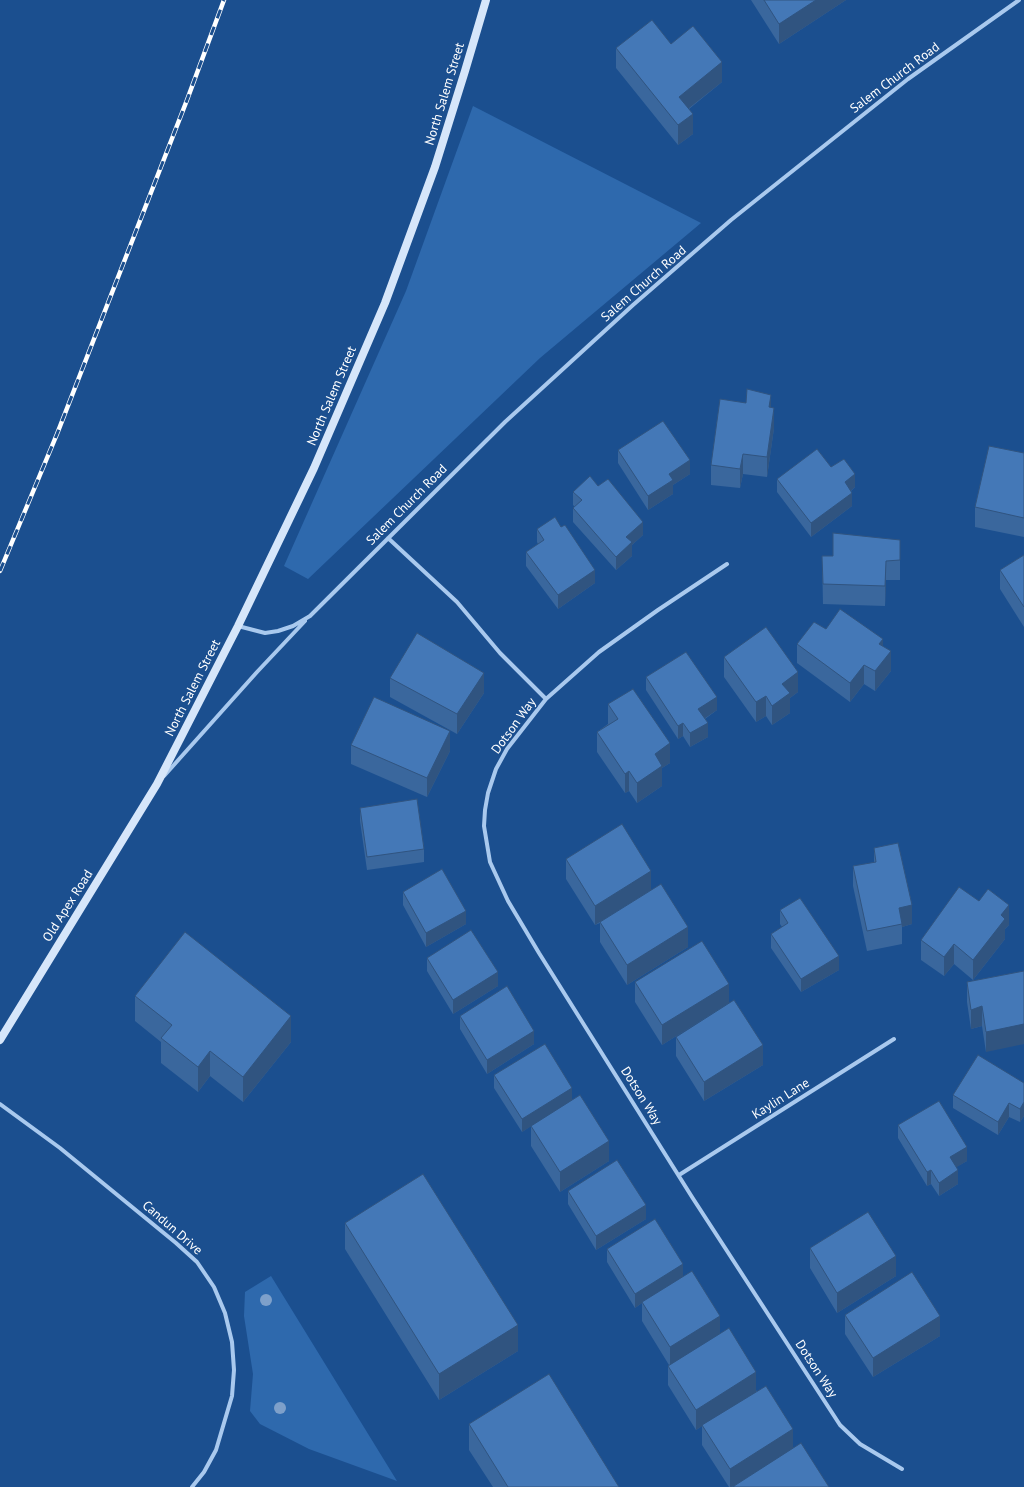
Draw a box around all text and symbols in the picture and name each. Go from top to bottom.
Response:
street label: Salem Church Road [847,39,943,117]
street label: North Salem Street [422,41,468,147]
street label: Salem Church Road [598,243,690,325]
street label: North Salem Street [304,344,360,448]
street label: Salem Church Road [363,461,451,549]
street label: North Salem Street [162,637,224,739]
street label: Dotson Way [488,695,540,757]
street label: Old Apex Road [40,867,96,945]
street label: Dotson Way [617,1064,665,1128]
street label: Kaylin Lane [749,1075,813,1123]
street label: Candun Drive [139,1198,205,1258]
street label: Dotson Way [792,1337,840,1401]

